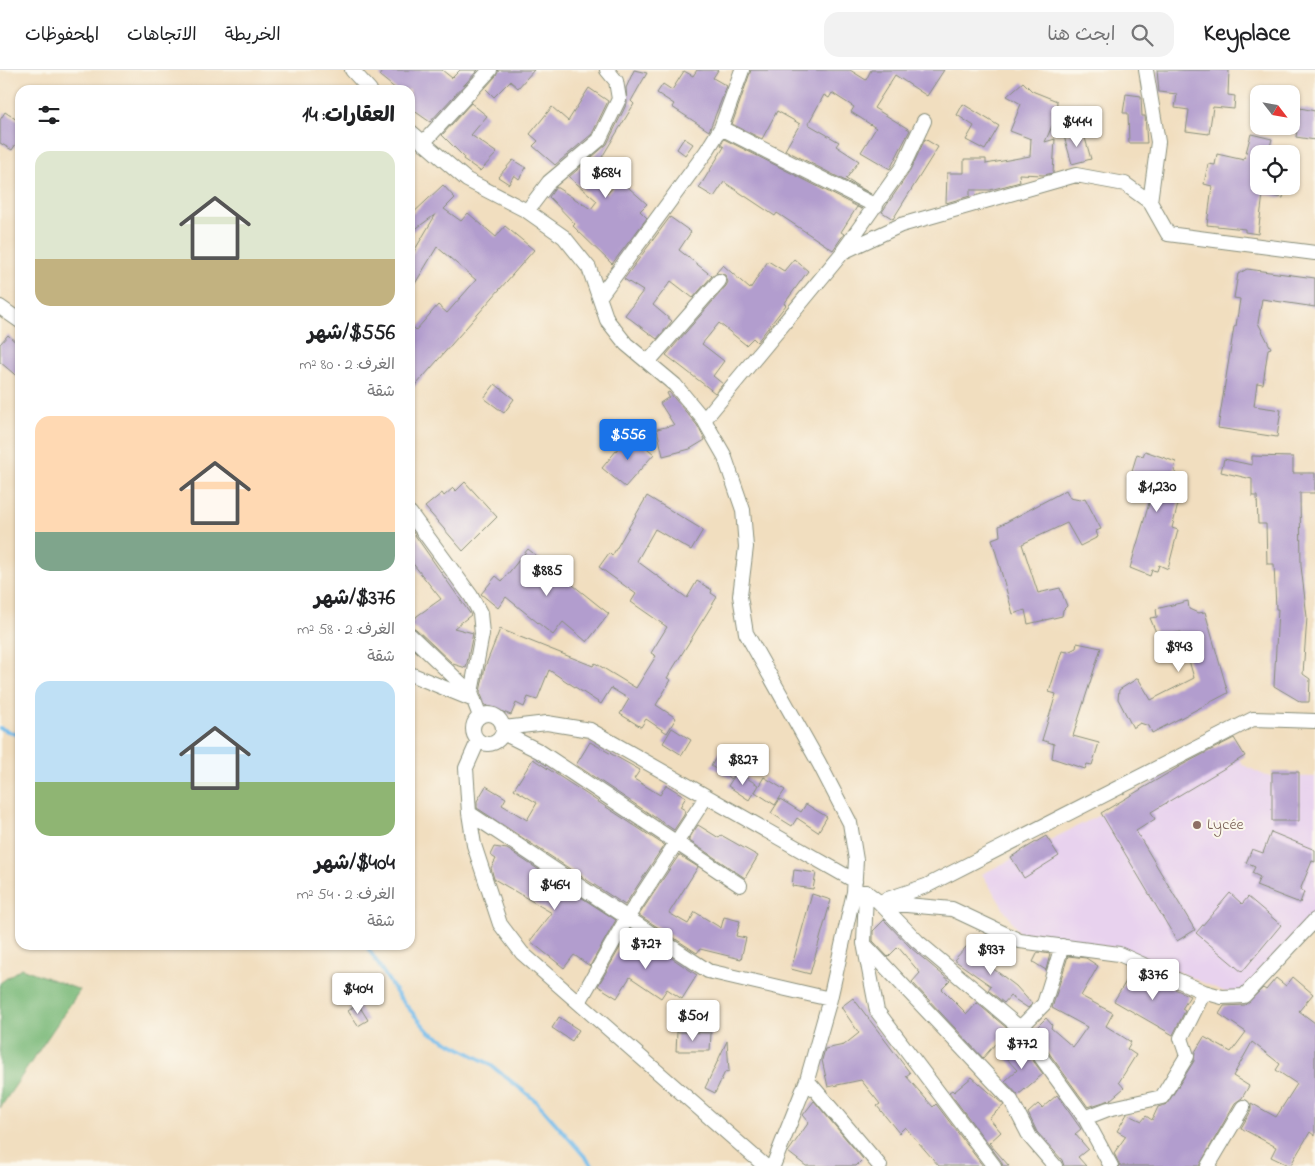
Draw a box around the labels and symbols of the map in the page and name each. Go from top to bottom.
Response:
north arrow [1250,85,1300,135]
pin: $444 [1047,106,1107,148]
pin: $684 [576,156,636,199]
pin: $556 [598,418,658,461]
pin: $1,230 [1116,470,1198,513]
pin: $885 [517,554,577,597]
pin: $943 [1149,630,1209,673]
pin: $827 [713,744,773,786]
place label: Lycée [1207,813,1245,837]
marker: Lycée [1191,819,1203,831]
pin: $464 [525,868,585,911]
pin: $727 [616,928,676,970]
pin: $937 [961,934,1021,976]
pin: $376 [1123,958,1183,1001]
pin: $404 [328,972,388,1015]
pin: $501 [663,1000,723,1042]
pin: $772 [992,1028,1052,1070]

